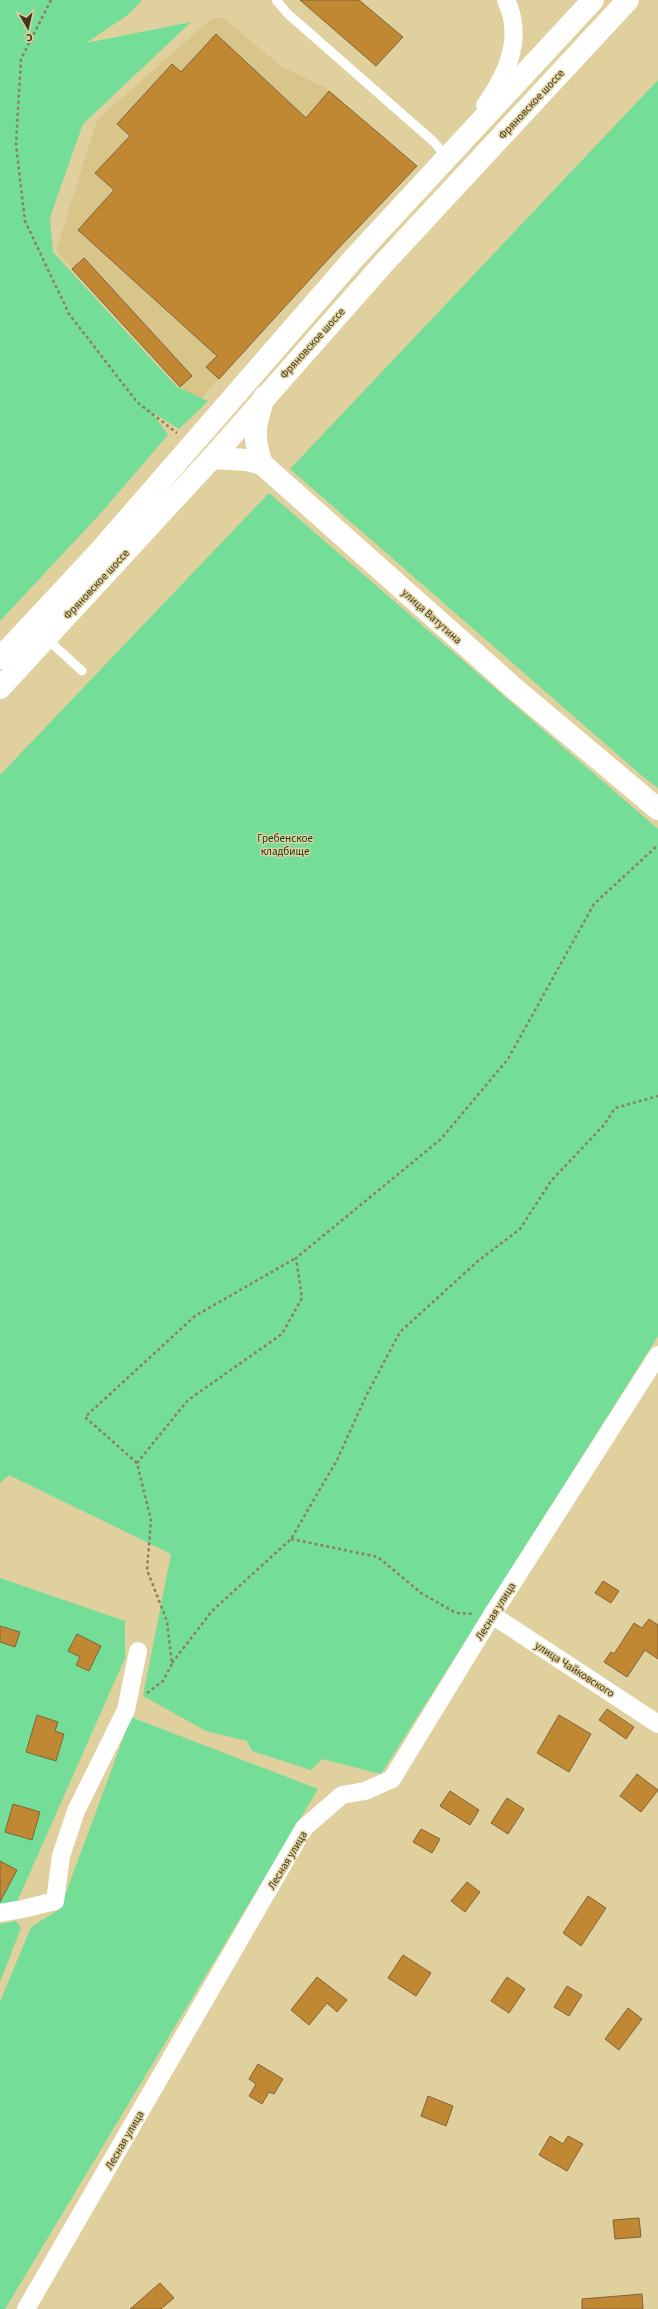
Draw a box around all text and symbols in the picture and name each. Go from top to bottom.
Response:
north arrow [8,8,48,48]
text: С [25,29,34,45]
street label: Фряновское шоссе [495,66,568,143]
street label: Фряновское шоссе [276,304,349,382]
street label: Фряновское шоссе [60,546,133,623]
street label: улица Ватутина [398,585,465,647]
park label: Гребенское кладбище [257,831,313,859]
street label: Лесная улица [472,1579,519,1643]
street label: улица Чайковского [532,1638,618,1701]
street label: Лесная улица [264,1828,311,1892]
street label: Лесная улица [101,2108,147,2173]

